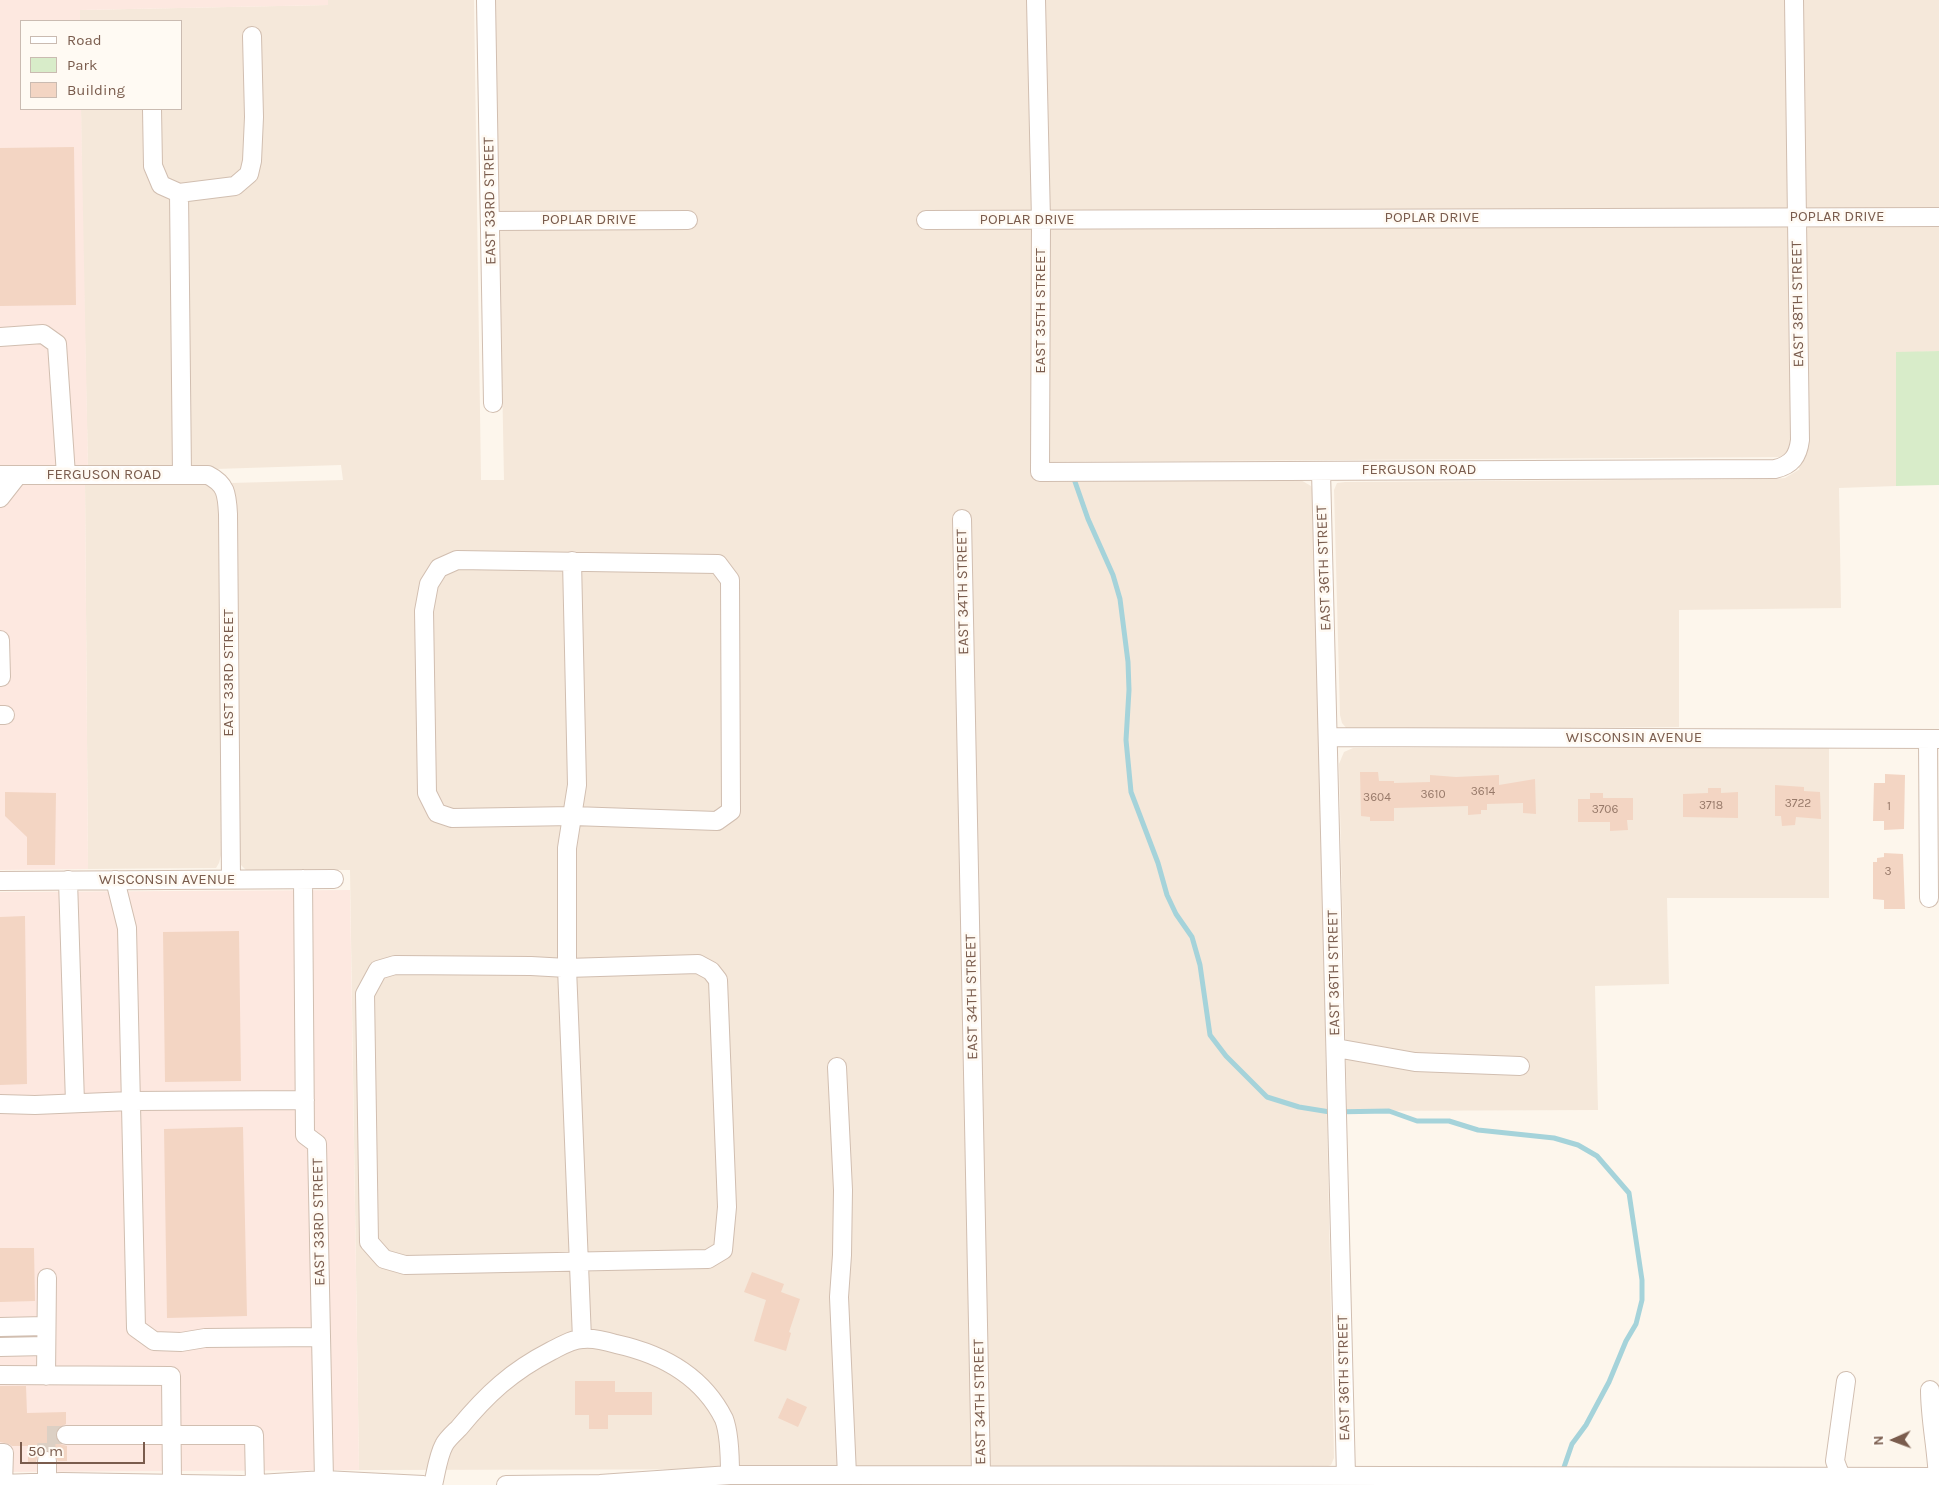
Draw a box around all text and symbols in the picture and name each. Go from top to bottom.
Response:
legend [20,20,182,110]
text: Road [67,31,102,49]
text: Park [67,56,97,74]
text: Building [67,81,125,99]
street label: EAST 33RD STREET [480,137,500,265]
street label: POPLAR DRIVE [1790,208,1884,226]
street label: POPLAR DRIVE [1385,209,1479,227]
street label: POPLAR DRIVE [542,211,636,229]
street label: POPLAR DRIVE [980,211,1074,229]
street label: EAST 38TH STREET [1788,241,1808,367]
street label: EAST 35TH STREET [1032,248,1050,374]
street label: FERGUSON ROAD [1362,461,1476,479]
street label: FERGUSON ROAD [47,466,161,484]
street label: EAST 36TH STREET [1313,505,1335,631]
street label: EAST 34TH STREET [953,529,973,655]
street label: EAST 33RD STREET [220,609,238,737]
street label: WISCONSIN AVENUE [1566,729,1702,747]
house number: 3614 [1471,785,1495,799]
house number: 3610 [1420,788,1446,802]
house number: 3604 [1363,791,1391,805]
house number: 3722 [1785,797,1811,811]
house number: 3718 [1699,799,1723,813]
house number: 1 [1887,800,1891,814]
house number: 3706 [1592,803,1618,817]
house number: 3 [1884,865,1892,879]
street label: WISCONSIN AVENUE [99,871,235,889]
street label: EAST 36TH STREET [1324,910,1344,1036]
street label: EAST 34TH STREET [962,934,982,1060]
street label: EAST 33RD STREET [309,1158,329,1286]
street label: EAST 36TH STREET [1334,1315,1354,1441]
street label: EAST 34TH STREET [970,1339,990,1465]
north arrow [1869,1415,1919,1465]
scale bar [22,1432,148,1464]
text: N [1870,1435,1887,1446]
text: 50 m [28,1442,63,1460]

